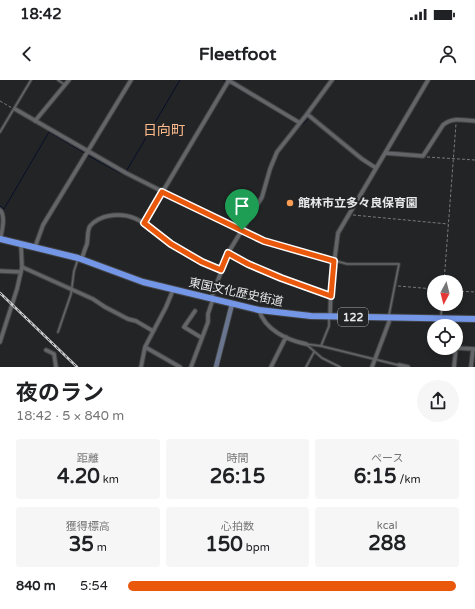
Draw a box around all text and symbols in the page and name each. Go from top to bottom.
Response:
text: 18:42 [20,5,62,23]
icon: back [16,43,38,65]
text: Fleetfoot [199,43,276,65]
icon: person [437,43,459,65]
district label: 日向町 [143,122,185,139]
pin [225,189,259,230]
icon: arrive [231,195,253,217]
place label: 館林市立多々良保育園 [298,196,418,210]
marker: 館林市立多々良保育園 [285,198,295,208]
street label: 東国文化歴史街道 [188,275,284,309]
north arrow [427,275,463,311]
map controls [427,275,463,355]
road number: 122 [338,308,368,326]
button: locate [427,319,463,355]
text: 夜のラン [16,380,104,406]
button: share [417,380,459,422]
text: 18:42 · 5 × 840 m [16,408,124,424]
text: 距離 [77,452,99,465]
text: 時間 [226,452,248,465]
text: ペース [371,452,403,465]
text: 4.20 [57,465,100,489]
text: 26:15 [210,465,265,489]
text: 6:15 [354,465,397,489]
text: km [100,473,119,486]
text: /km [397,473,421,486]
text: kcal [377,519,398,532]
text: 獲得標高 [66,520,110,533]
text: 心拍数 [221,520,254,533]
text: 288 [368,532,406,556]
text: 35 [69,533,94,557]
text: 150 [205,533,243,557]
text: m [94,541,107,554]
text: bpm [243,541,270,554]
text: 840 m [16,578,56,594]
text: 5:54 [80,578,108,594]

